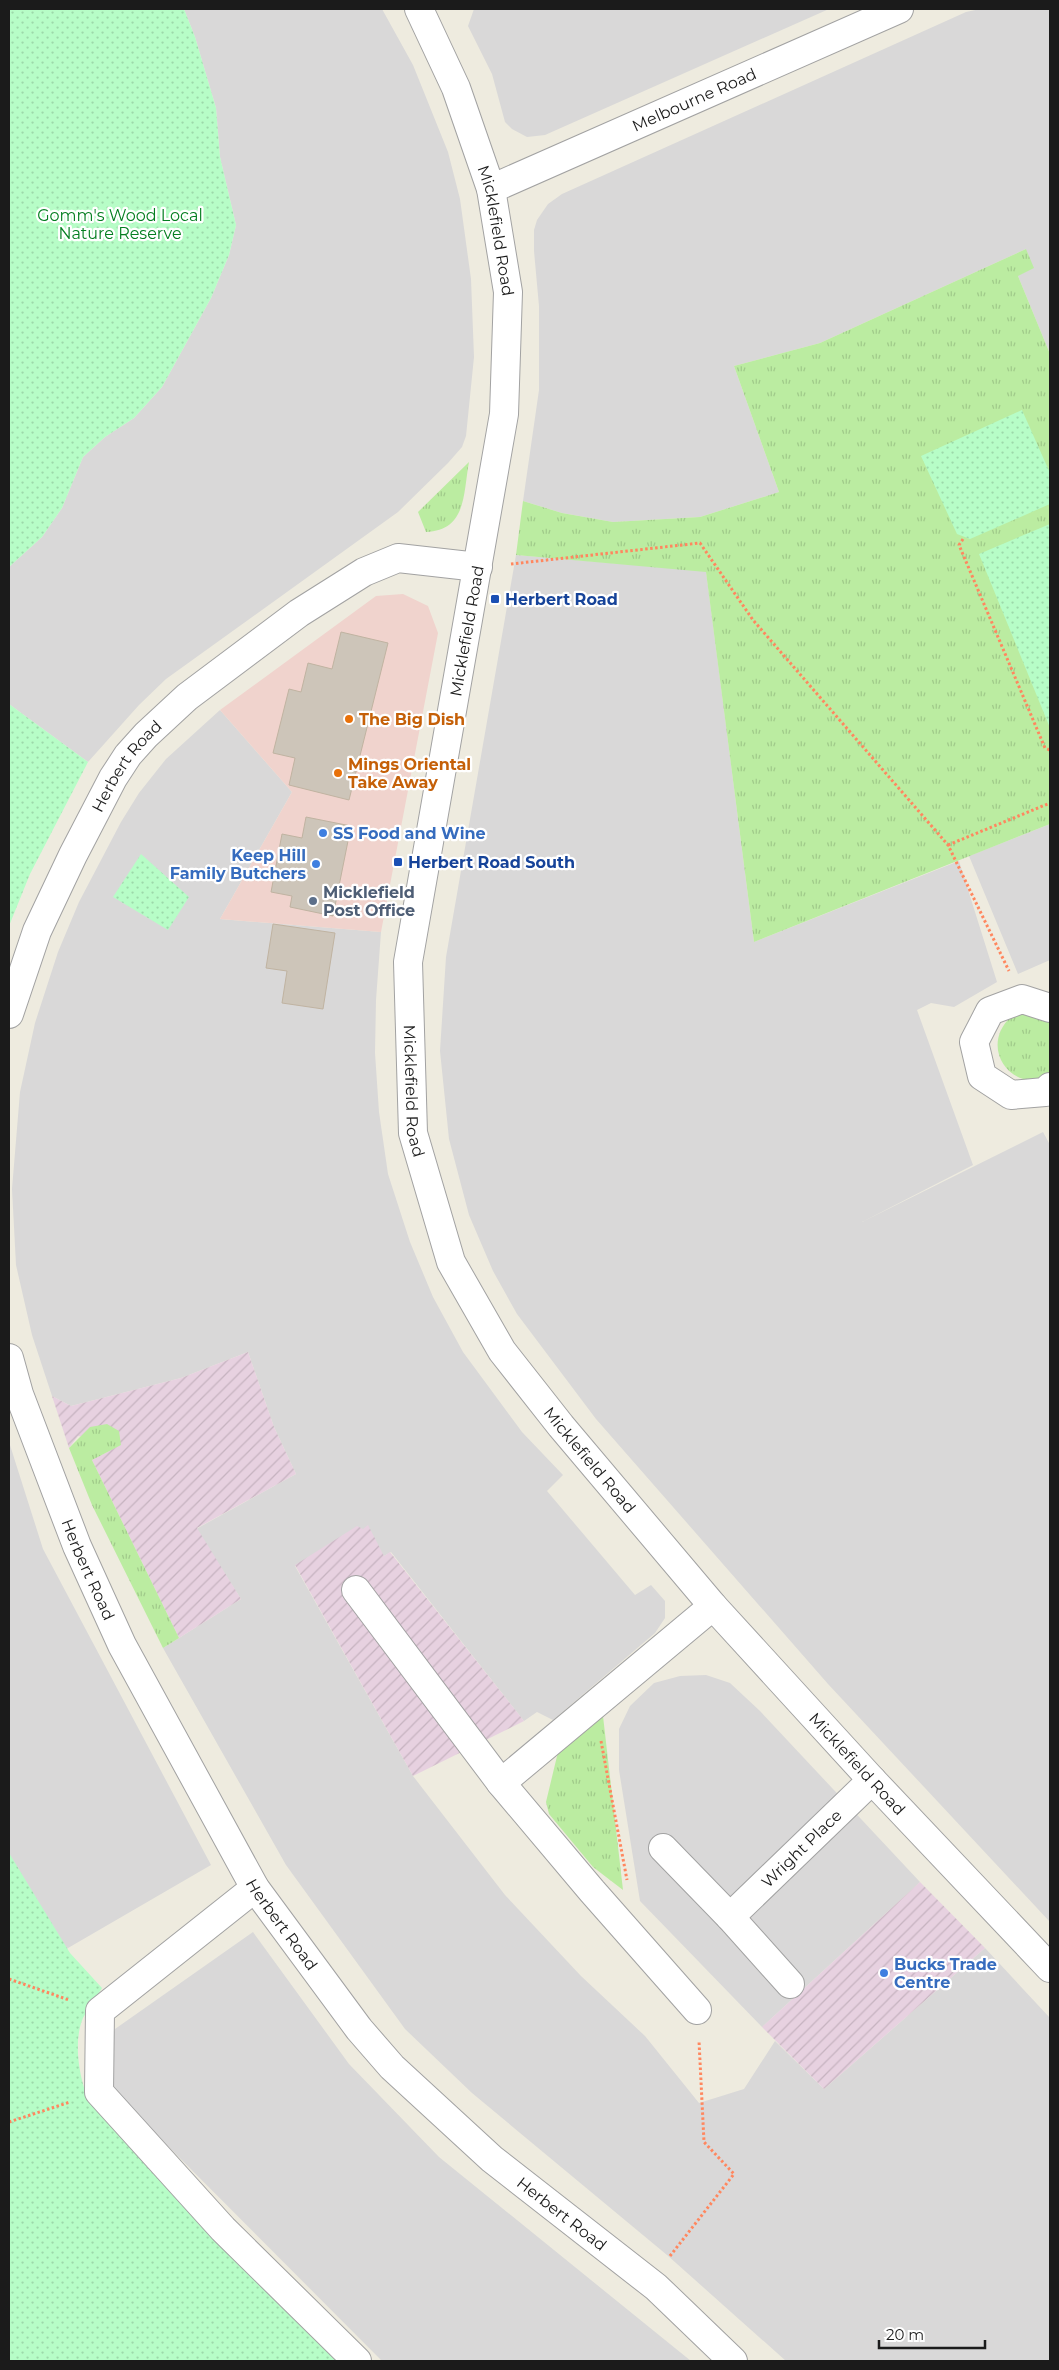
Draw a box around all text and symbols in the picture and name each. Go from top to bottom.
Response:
street label: Melbourne Road [629,64,759,135]
street label: Micklefield Road [474,163,518,297]
park label: Gomm's Wood Local Nature Reserve [37,206,203,243]
street label: Micklefield Road [446,564,488,698]
place label: Herbert Road [505,590,618,609]
marker: Herbert Road [489,593,501,605]
place label: The Big Dish [359,710,465,729]
marker: The Big Dish [343,713,355,725]
street label: Herbert Road [88,716,165,815]
place label: Mings Oriental Take Away [348,755,471,792]
marker: Mings Oriental Take Away [332,767,344,779]
place label: SS Food and Wine [333,824,486,843]
marker: SS Food and Wine [317,827,329,839]
place label: Keep Hill Family Butchers [170,846,306,883]
place label: Herbert Road South [408,853,575,872]
marker: Herbert Road South [392,856,404,868]
marker: Keep Hill Family Butchers [310,858,322,870]
place label: Micklefield Post Office [323,883,415,920]
marker: Micklefield Post Office [307,895,319,907]
street label: Micklefield Road [400,1024,429,1159]
street label: Micklefield Road [540,1403,640,1517]
street label: Herbert Road [58,1516,119,1623]
street label: Micklefield Road [806,1709,910,1819]
street label: Wright Place [757,1805,845,1891]
street label: Herbert Road [242,1875,322,1974]
place label: Bucks Trade Centre [894,1955,997,1992]
marker: Bucks Trade Centre [878,1967,890,1979]
street label: Herbert Road [513,2173,611,2255]
scale bar [879,2318,985,2350]
text: 20 m [886,2325,924,2344]

